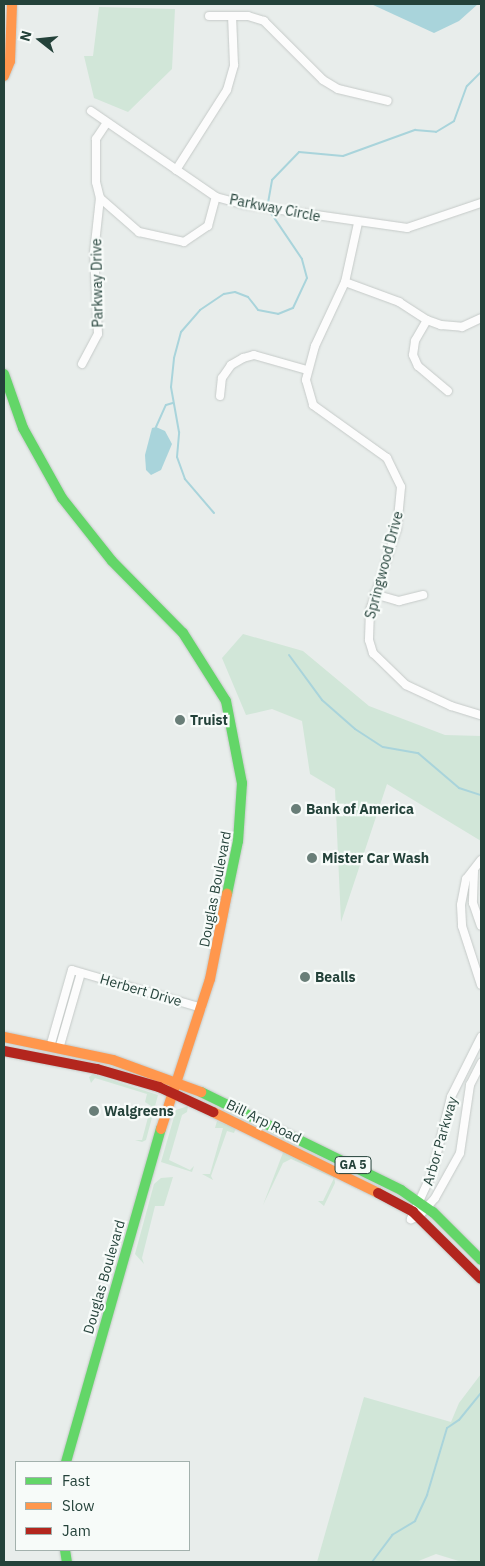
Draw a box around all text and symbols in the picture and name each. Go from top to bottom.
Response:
north arrow [15,15,65,65]
text: N [16,29,36,43]
street label: Parkway Circle [228,191,322,225]
street label: Parkway Drive [88,238,106,328]
street label: Springwood Drive [362,509,406,621]
place label: Truist [190,712,228,728]
marker: Truist [174,714,186,726]
place label: Bank of America [306,801,414,817]
marker: Bank of America [290,803,302,815]
street label: Douglas Boulevard [196,830,234,948]
place label: Mister Car Wash [322,850,429,866]
marker: Mister Car Wash [306,852,318,864]
place label: Bealls [315,969,356,985]
street label: Herbert Drive [98,970,184,1010]
marker: Bealls [299,971,311,983]
street label: Arbor Parkway [419,1095,461,1187]
street label: Bill Arp Road [224,1096,304,1146]
place label: Walgreens [104,1103,174,1119]
marker: Walgreens [88,1105,100,1117]
road number: GA 5 [334,1156,372,1174]
street label: Douglas Boulevard [80,1218,128,1336]
legend [15,1461,190,1551]
text: Fast [62,1471,90,1490]
text: Slow [62,1496,95,1515]
text: Jam [62,1521,91,1540]

